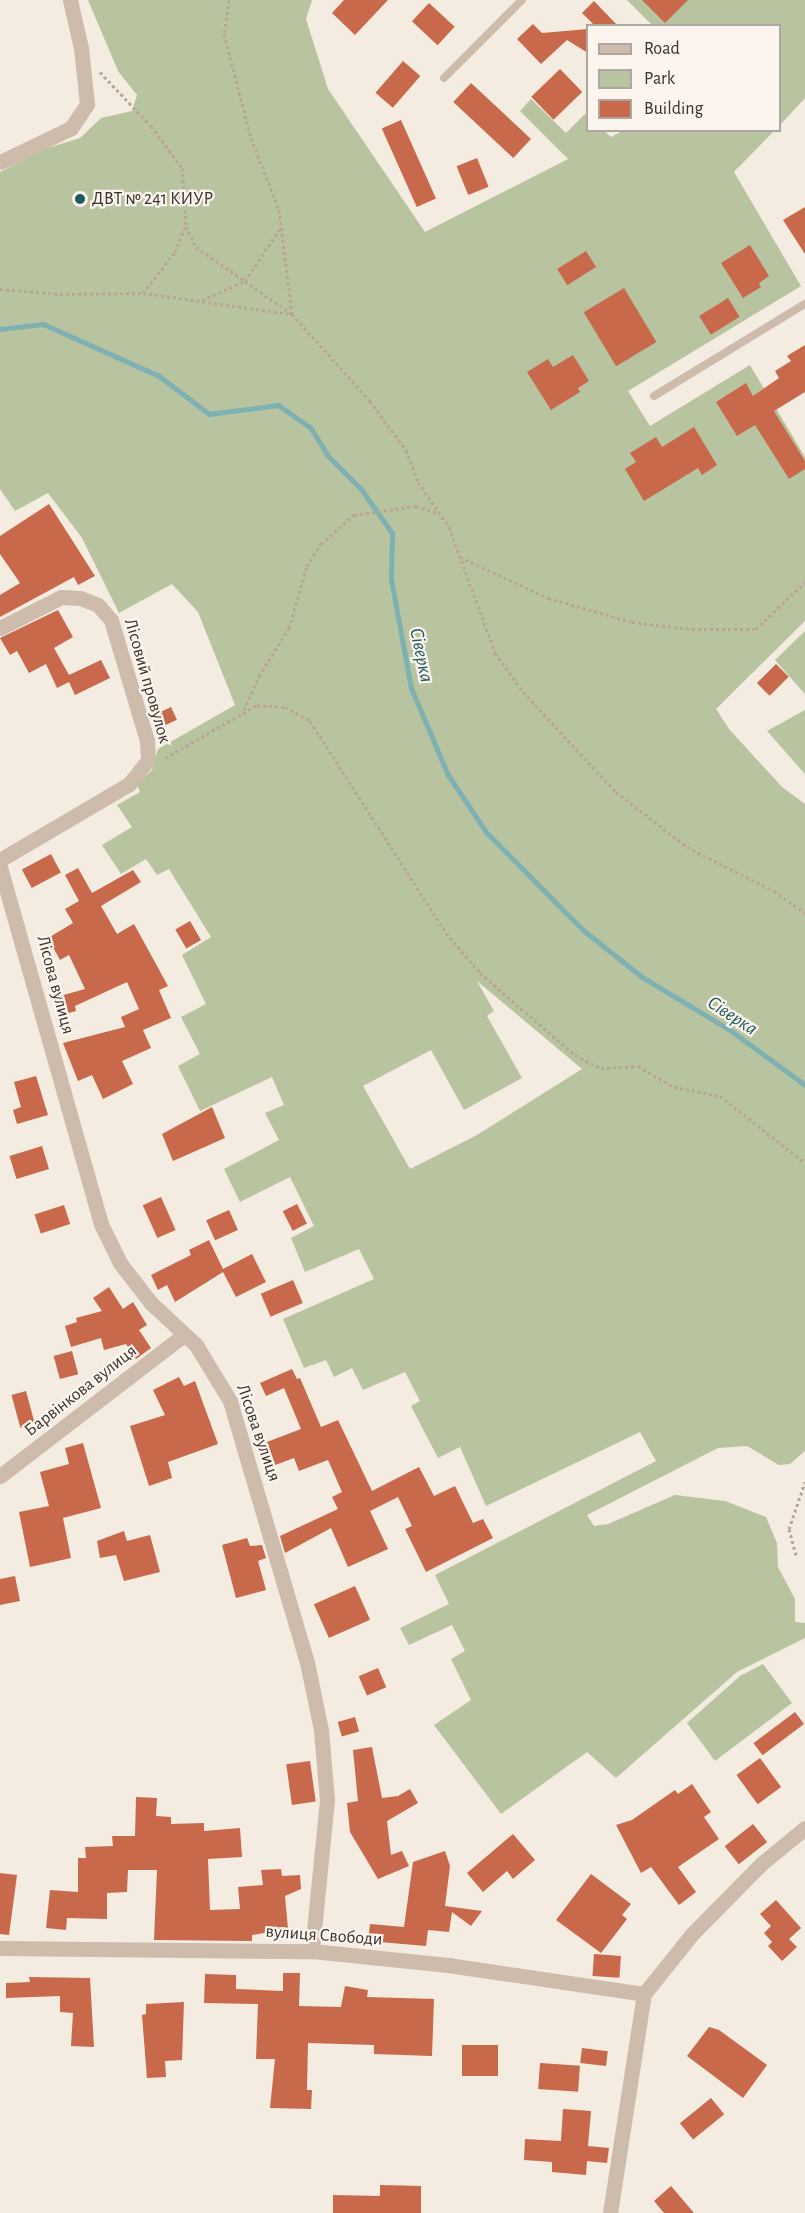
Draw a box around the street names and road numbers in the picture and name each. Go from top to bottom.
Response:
street label: Лісовий провулок [119,616,175,746]
street label: Лісова вулиця [31,933,79,1037]
street label: Барвінкова вулиця [21,1340,141,1442]
street label: Лісова вулиця [231,1382,285,1484]
street label: вулиця Свободи [265,1921,383,1951]

